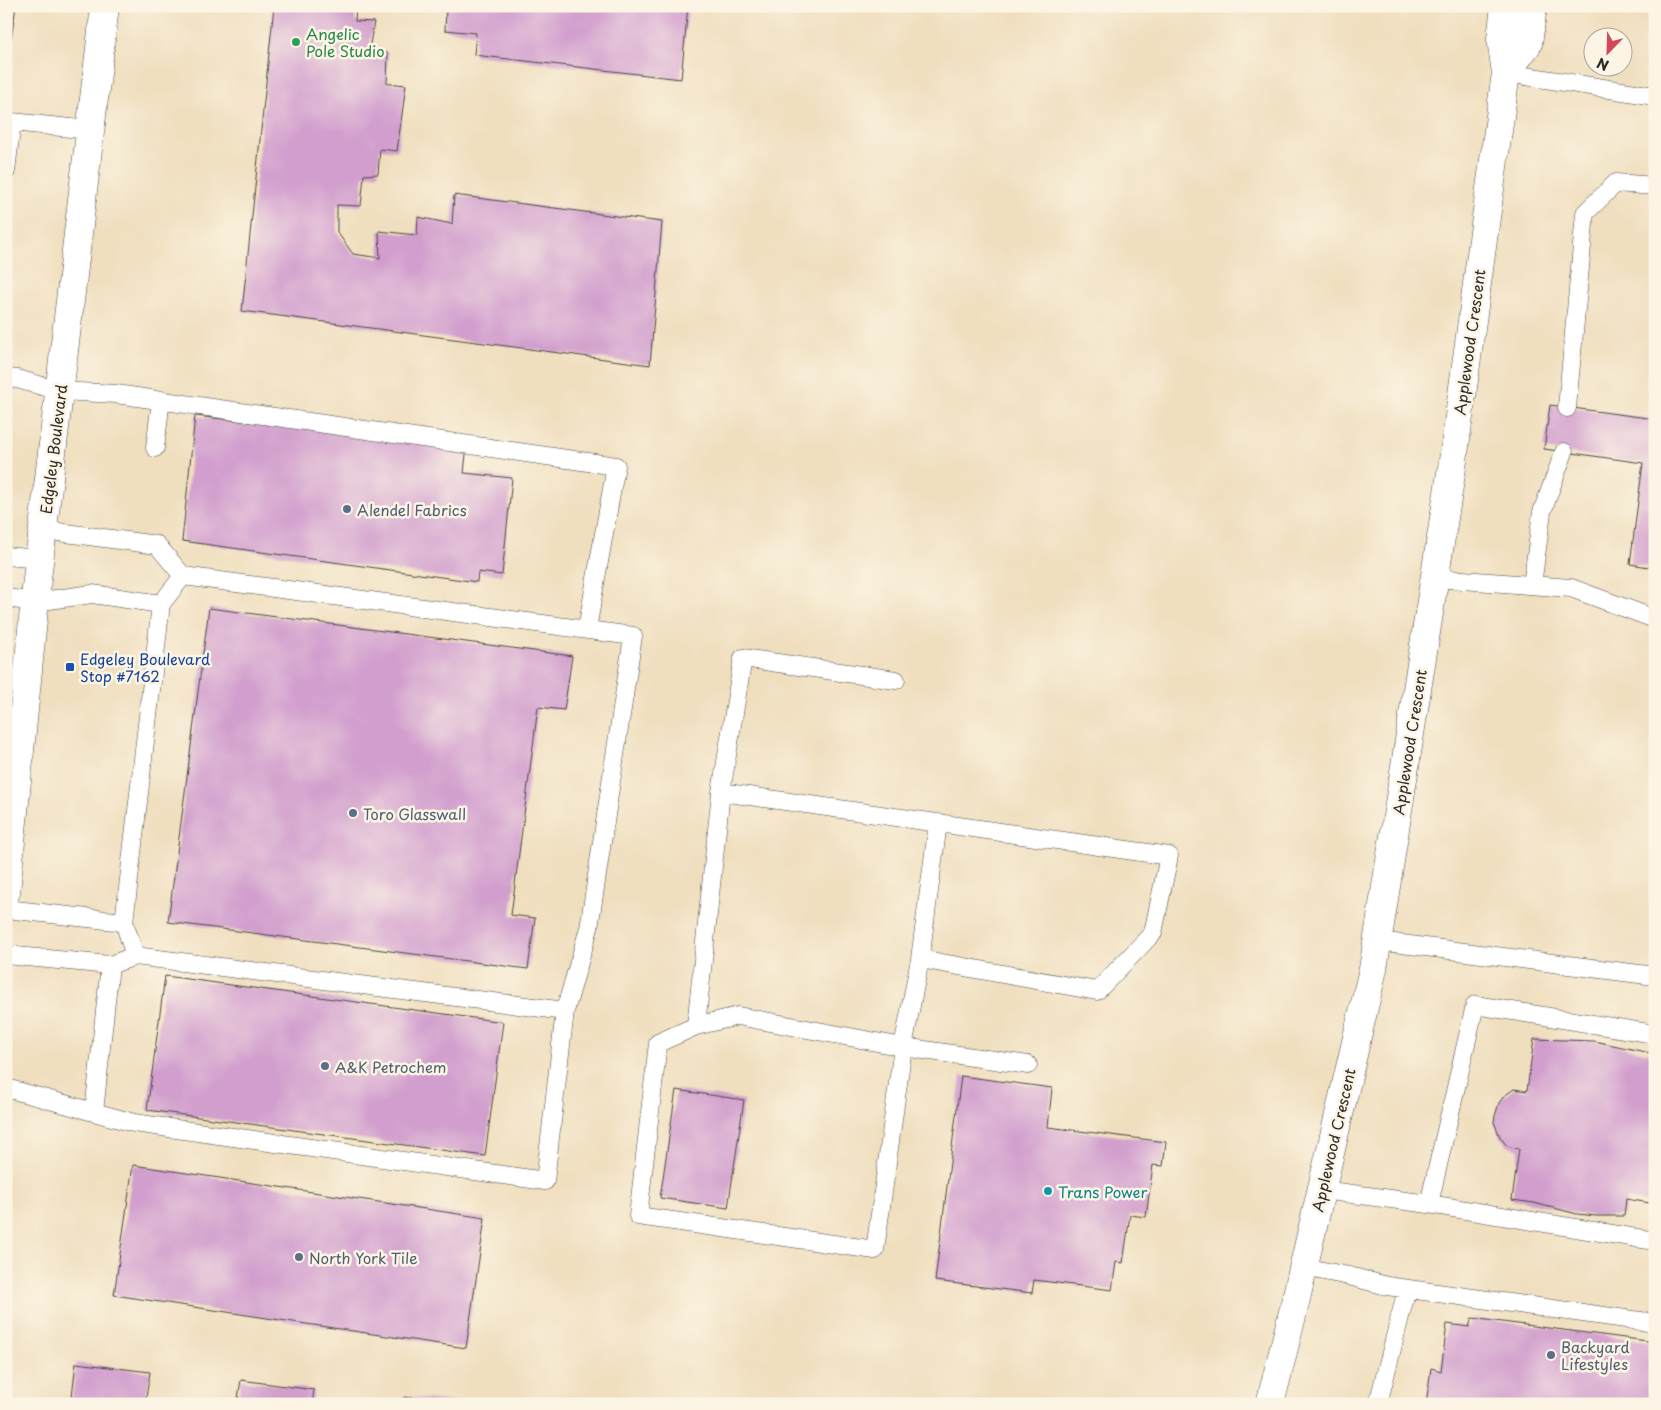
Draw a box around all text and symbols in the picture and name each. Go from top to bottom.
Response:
place label: Angelic Pole Studio [306,22,385,62]
north arrow [1584,28,1634,78]
marker: Angelic Pole Studio [290,36,302,48]
text: N [1594,53,1612,76]
street label: Applewood Crescent [1447,268,1491,416]
street label: Edgeley Boulevard [34,383,72,515]
place label: Alendel Fabrics [357,498,467,521]
marker: Alendel Fabrics [341,503,353,515]
place label: Edgeley Boulevard Stop #7162 [80,647,210,687]
marker: Edgeley Boulevard Stop #7162 [64,661,76,673]
street label: Applewood Crescent [1386,668,1432,816]
place label: Toro Glasswall [363,802,466,825]
marker: Toro Glasswall [347,807,359,819]
place label: A&K Petrochem [335,1055,447,1078]
marker: A&K Petrochem [319,1060,331,1072]
street label: Applewood Crescent [1305,1066,1361,1214]
place label: Trans Power [1058,1180,1147,1203]
marker: Trans Power [1042,1185,1054,1197]
place label: North York Tile [309,1246,418,1269]
marker: North York Tile [293,1251,305,1263]
place label: Backyard Lifestyles [1561,1335,1630,1375]
marker: Backyard Lifestyles [1545,1349,1557,1361]

